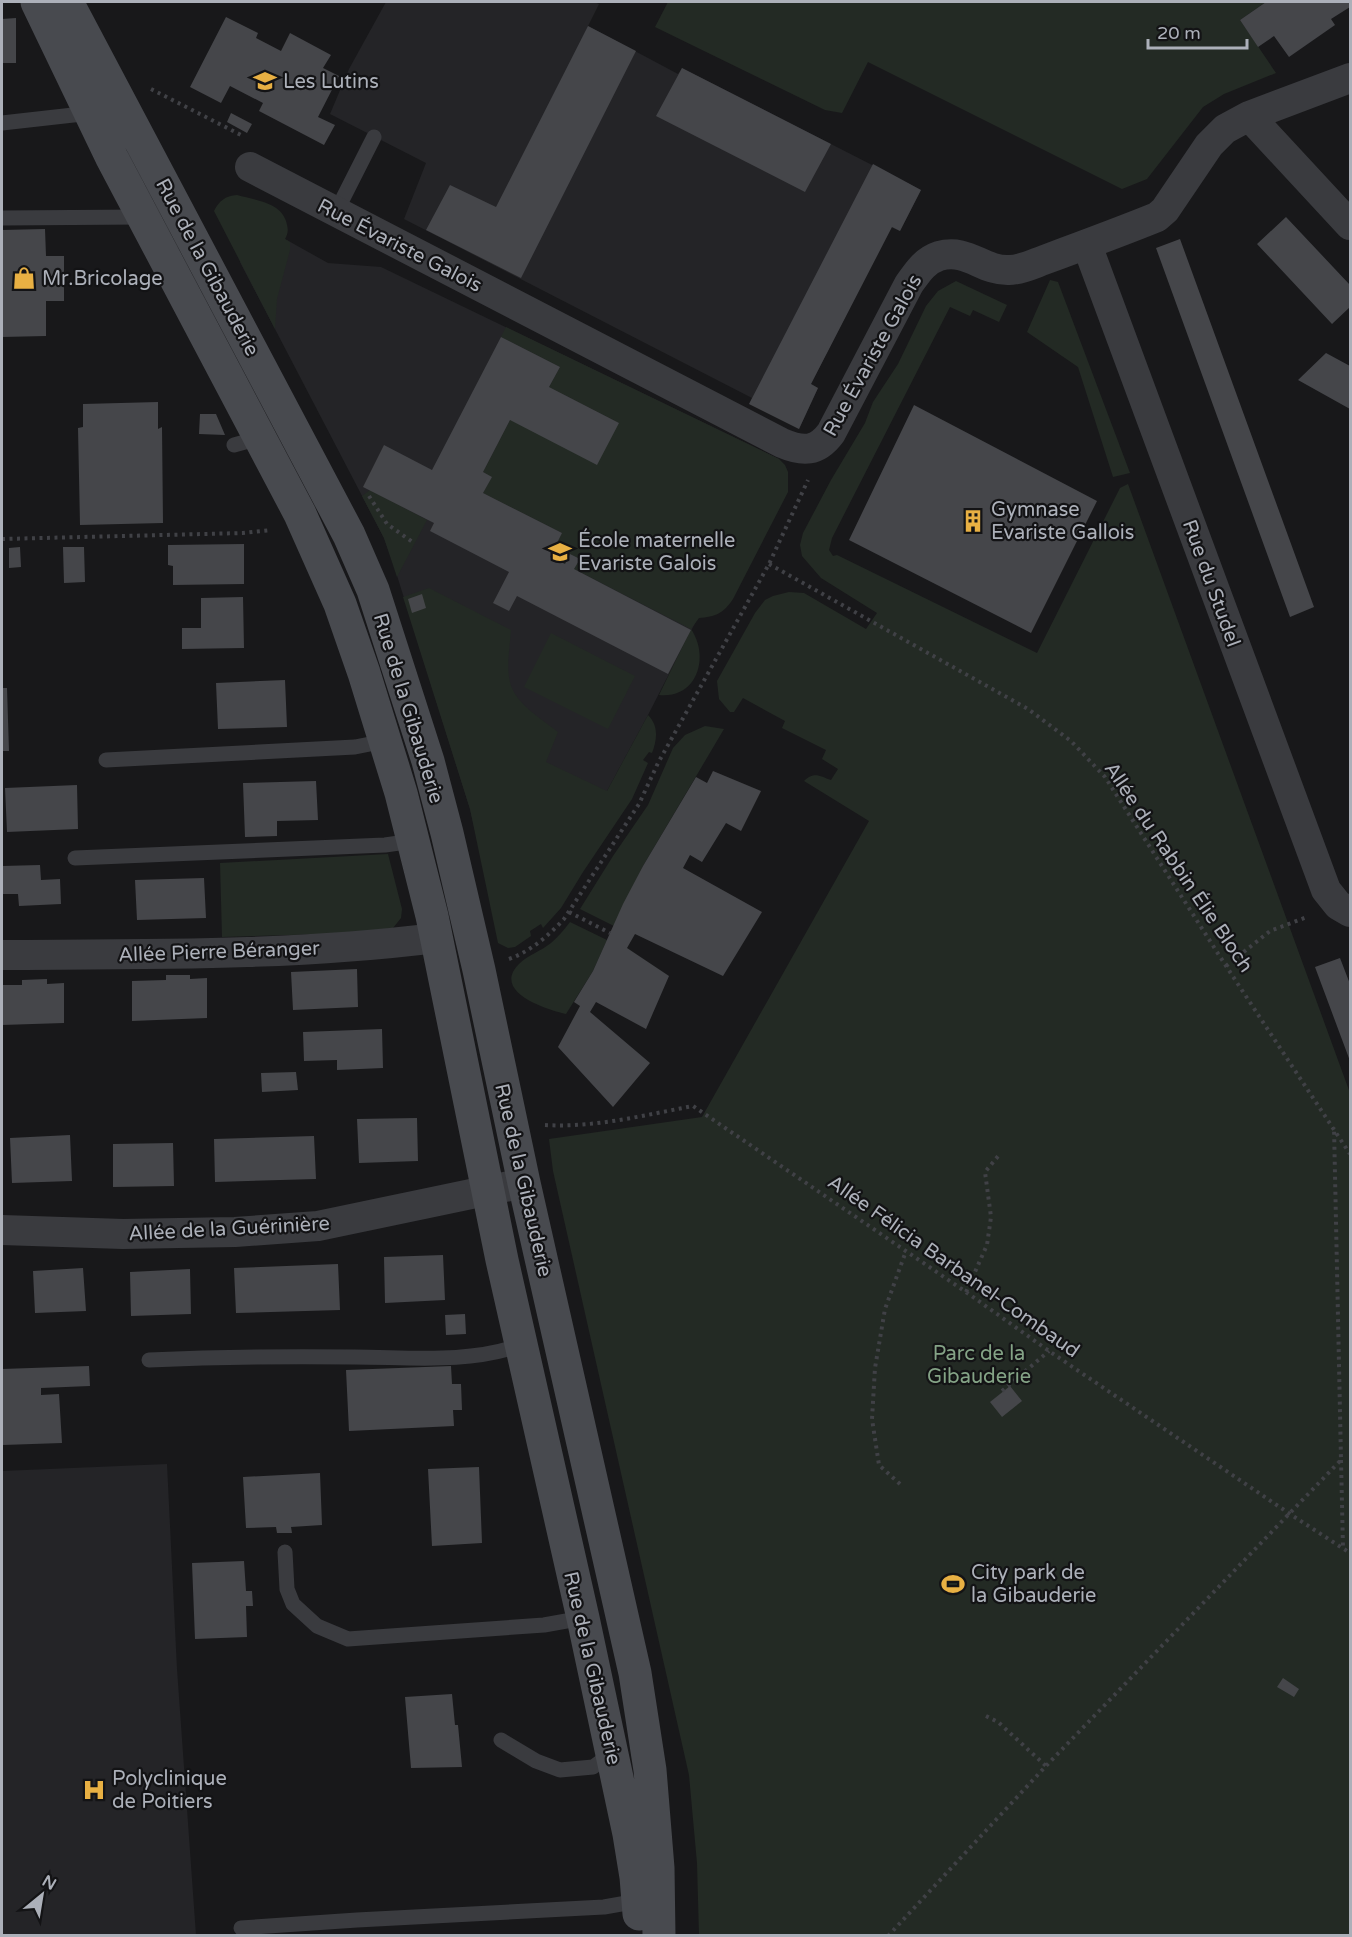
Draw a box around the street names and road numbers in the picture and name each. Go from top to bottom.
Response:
street label: Rue de la Gibauderie [150,175,264,360]
street label: Rue Évariste Galois [313,193,486,298]
street label: Rue Évariste Galois [818,270,927,441]
street label: Rue du Studel [1177,516,1245,650]
street label: Rue de la Gibauderie [368,610,448,806]
street label: Allée du Rabbin Élie Bloch [1099,757,1258,977]
street label: Allée Pierre Béranger [118,936,320,968]
street label: Rue de la Gibauderie [489,1081,557,1279]
street label: Allée Félicia Barbanel-Combaud [823,1170,1084,1363]
street label: Allée de la Guérinière [128,1212,330,1246]
street label: Rue de la Gibauderie [558,1569,626,1767]

